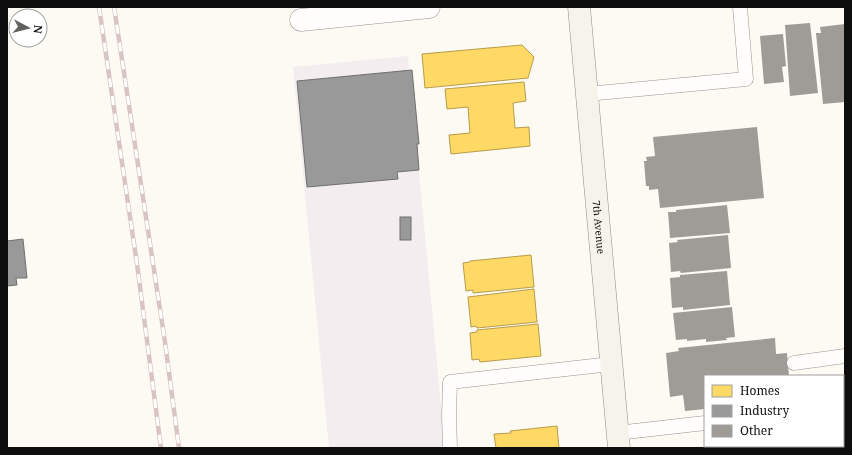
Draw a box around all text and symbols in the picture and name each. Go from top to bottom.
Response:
north arrow [8,8,48,48]
text: N [30,24,46,35]
street label: 7th Avenue [590,200,608,255]
legend [704,375,844,447]
text: Homes [740,382,780,399]
text: Industry [740,402,789,419]
text: Other [740,422,773,439]

